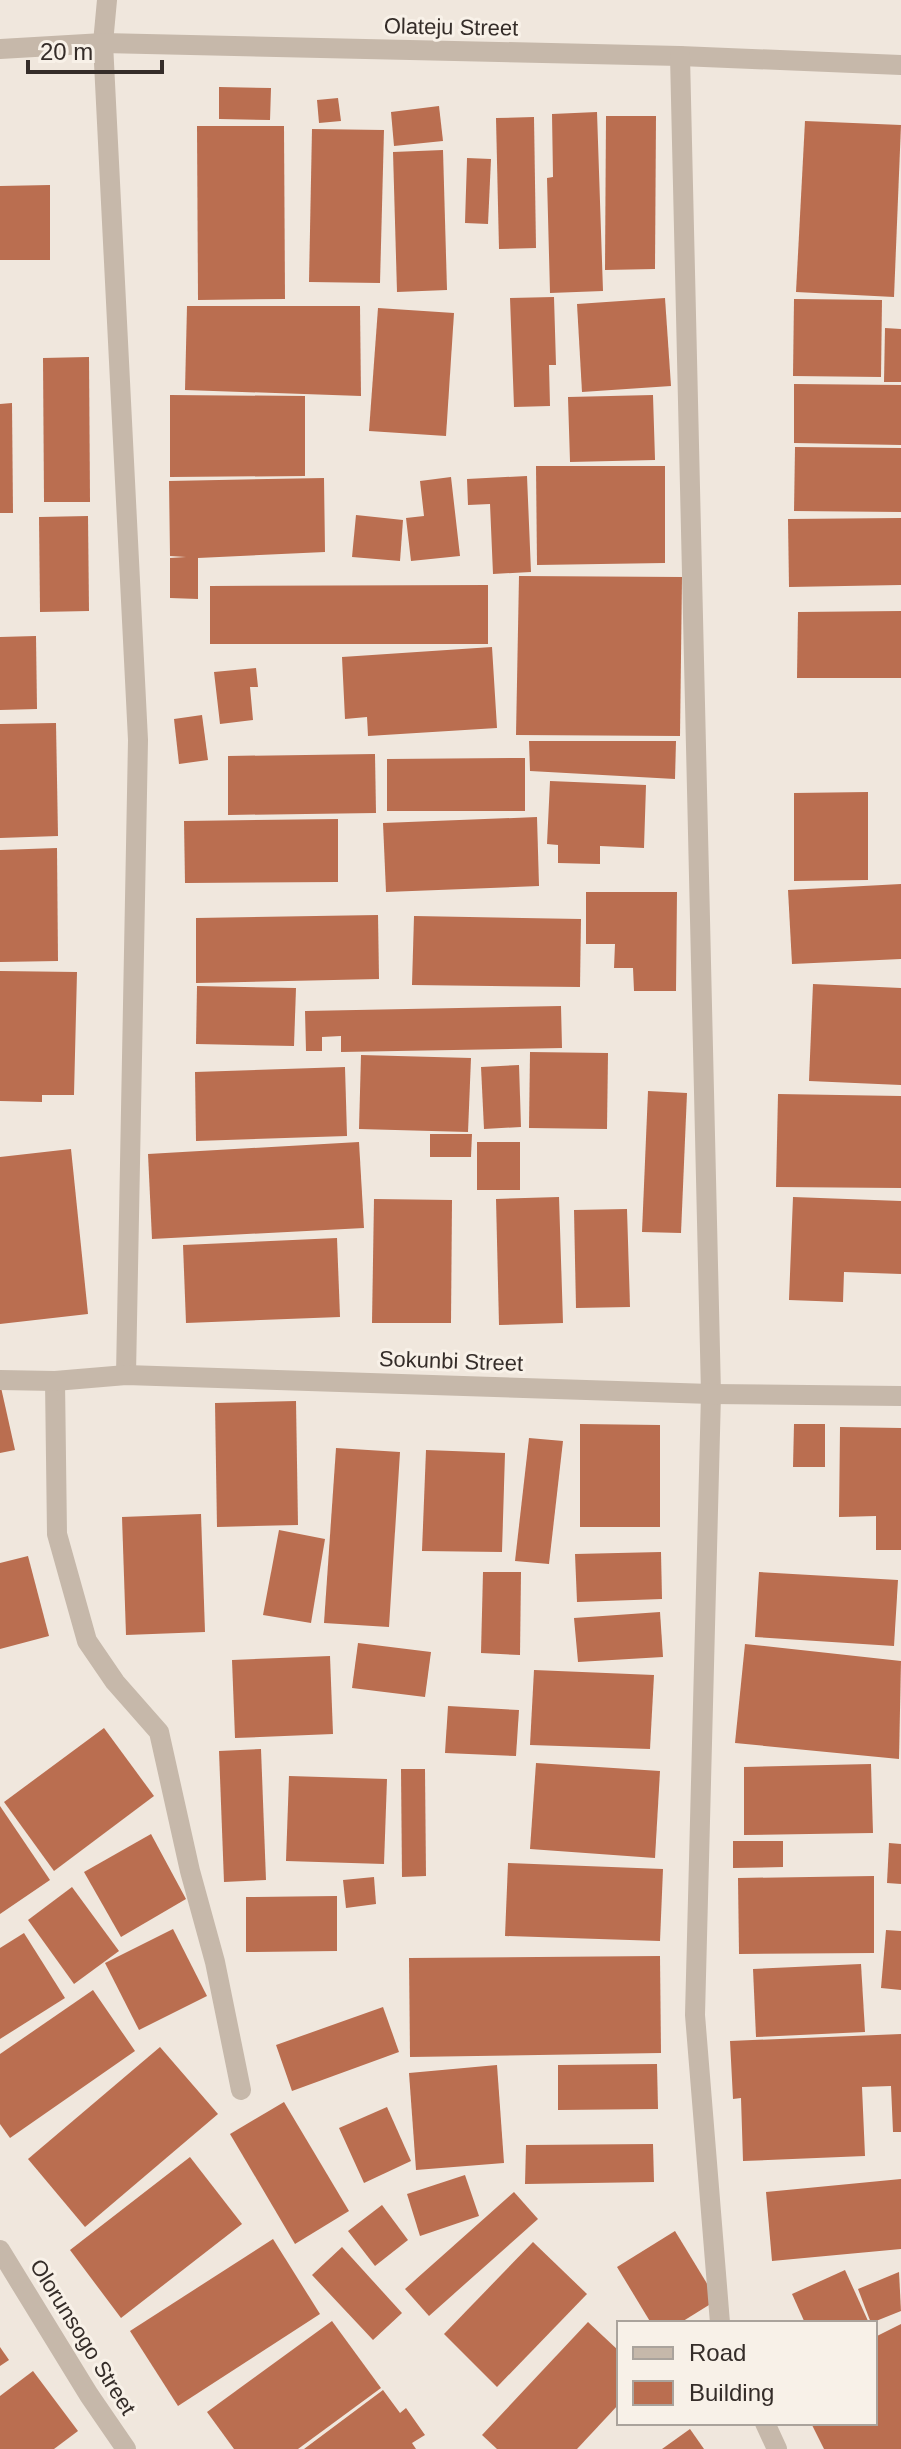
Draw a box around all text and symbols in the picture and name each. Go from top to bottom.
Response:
street label: Olateju Street [384,13,518,41]
scale bar [28,24,162,74]
text: 20 m [40,38,93,65]
street label: Sokunbi Street [378,1346,524,1376]
street label: Olorunsogo Street [25,2255,141,2419]
legend [617,2321,877,2425]
text: Road [689,2339,746,2366]
text: Building [689,2379,774,2406]

